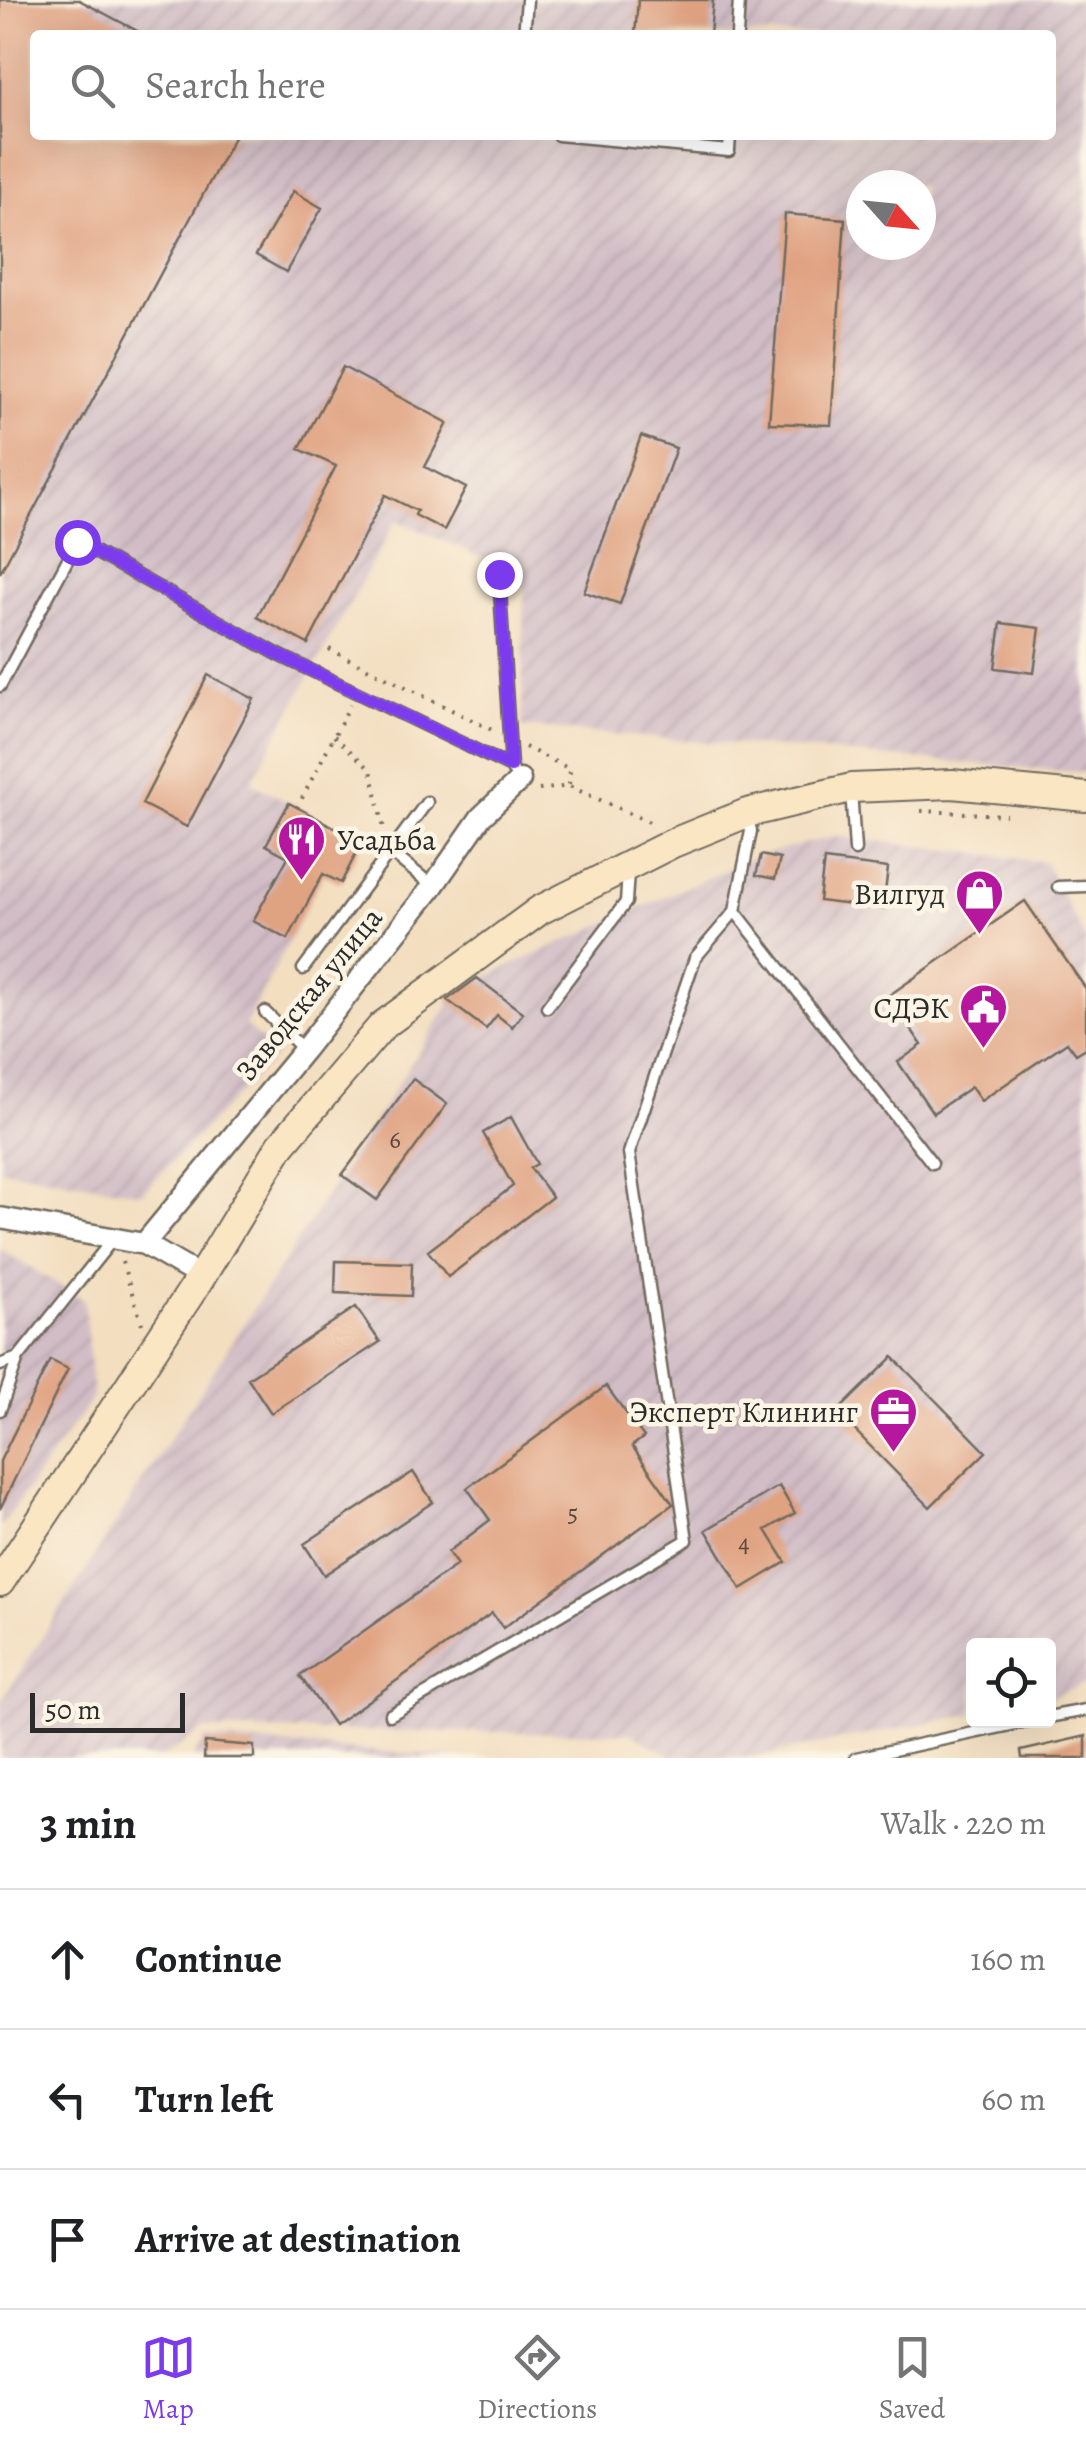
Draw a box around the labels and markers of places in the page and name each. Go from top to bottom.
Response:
restaurant icon: Усадьба [276,814,328,882]
place label: Усадьба [337,820,436,860]
shop icon: Вилгуд [954,868,1006,936]
place label: Вилгуд [854,874,945,914]
public building icon: СДЭК [958,982,1010,1050]
place label: СДЭК [873,988,949,1028]
office icon: Эксперт Клининг [867,1386,919,1454]
place label: Эксперт Клининг [629,1392,858,1432]

